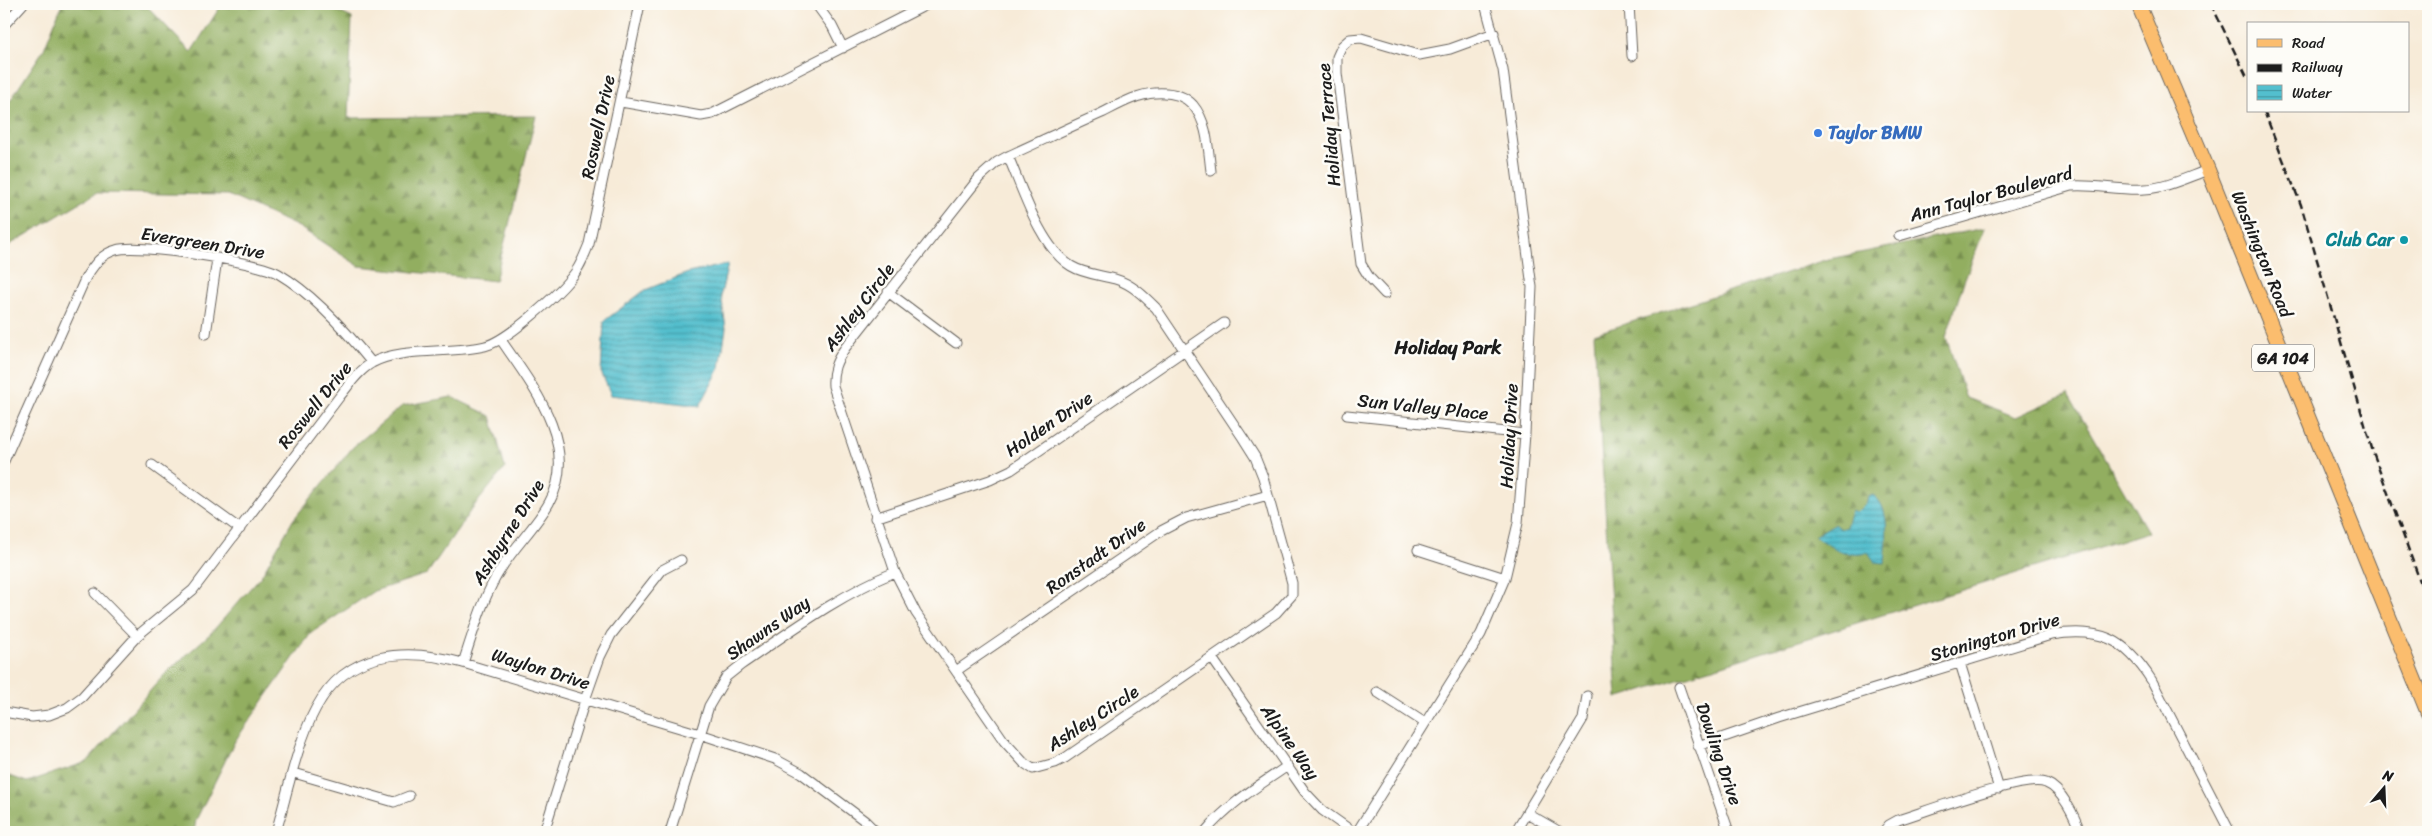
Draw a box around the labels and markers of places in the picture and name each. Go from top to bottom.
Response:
place label: Taylor BMW [1828,117,1923,149]
marker: Taylor BMW [1812,127,1824,139]
place label: Club Car [2325,224,2396,256]
marker: Club Car [2398,234,2410,246]

